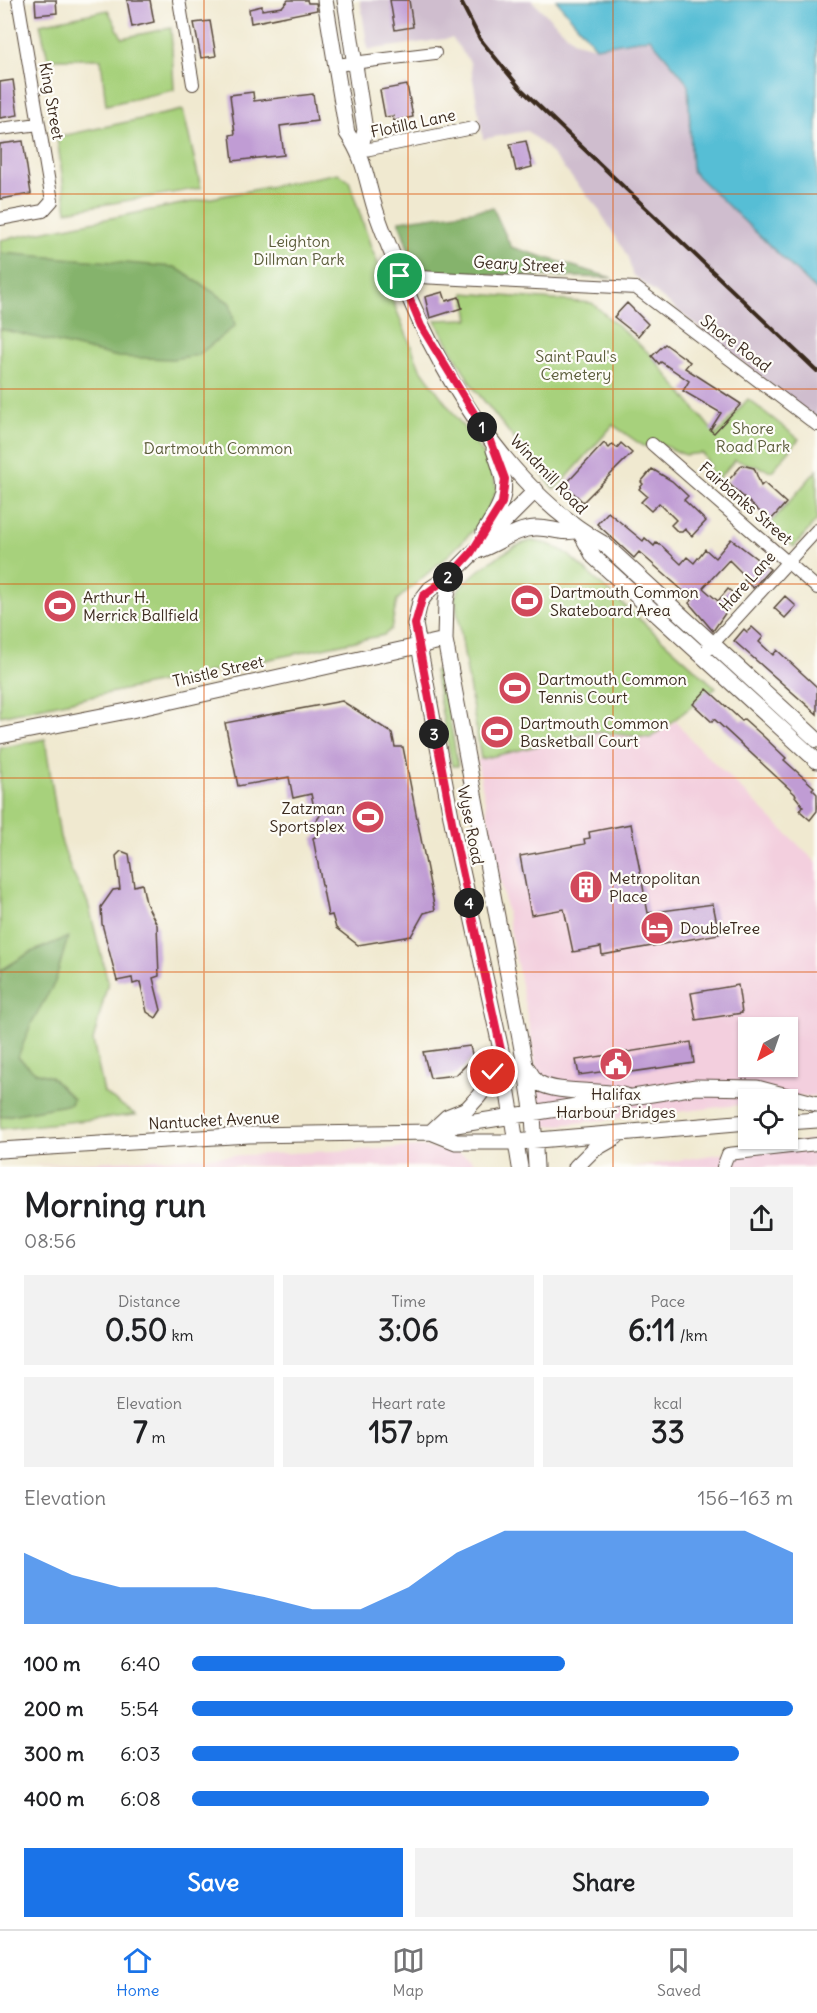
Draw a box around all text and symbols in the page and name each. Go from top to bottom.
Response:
street label: King Street [35,61,69,142]
street label: Flotilla Lane [369,104,457,142]
park label: Leighton Dillman Park [253,231,345,269]
pin [374,250,425,301]
street label: Geary Street [473,252,566,276]
icon: arrive [383,259,416,292]
street label: Shore Road [697,310,775,376]
park label: Saint Paul's Cemetery [535,346,617,384]
pin: 1 [467,412,497,442]
text: 1 [479,417,485,437]
park label: Shore Road Park [716,418,790,456]
street label: Windmill Road [506,430,592,518]
park label: Dartmouth Common [144,438,292,458]
street label: Fairbanks Street [695,457,797,549]
street label: Hare Lane [715,547,779,615]
pin: 2 [433,562,463,592]
text: 2 [444,567,452,587]
place label: Dartmouth Common Skateboard Area [550,582,699,620]
sports icon: Dartmouth Common Skateboard Area [509,583,545,619]
place label: Arthur H. Merrick Ballfield [83,587,198,625]
sports icon: Arthur H. Merrick Ballfield [42,588,78,624]
street label: Thistle Street [171,651,266,691]
place label: Dartmouth Common Tennis Court [538,669,687,707]
sports icon: Dartmouth Common Tennis Court [497,670,533,706]
place label: Dartmouth Common Basketball Court [520,713,669,751]
sports icon: Dartmouth Common Basketball Court [479,714,515,750]
pin: 3 [419,719,449,749]
text: 3 [429,724,439,744]
street label: Wyse Road [454,784,488,866]
place label: Zatzman Sportsplex [270,798,345,836]
sports icon: Zatzman Sportsplex [350,799,386,835]
place label: Metropolitan Place [609,868,700,906]
building icon: Metropolitan Place [568,869,604,905]
pin: 4 [454,888,484,918]
text: 4 [464,893,474,913]
hotel icon: DoubleTree [639,910,675,946]
place label: DoubleTree [680,918,760,938]
north arrow [738,1017,798,1077]
map controls [738,1017,798,1149]
pin [467,1046,518,1097]
public building icon: Halifax Harbour Bridges [598,1046,634,1082]
icon: check [476,1055,509,1088]
place label: Halifax Harbour Bridges [556,1084,676,1122]
button: locate [738,1089,798,1149]
street label: Nantucket Avenue [148,1107,280,1133]
text: Morning run [24,1184,206,1226]
button: share [730,1187,793,1250]
text: 08:56 [24,1228,76,1253]
text: Distance [118,1291,180,1311]
text: Time [391,1291,426,1311]
text: Pace [650,1291,685,1311]
text: 0.50 [105,1311,168,1349]
text: 3:06 [378,1311,439,1349]
text: 6:11 [628,1311,676,1349]
text: km [168,1325,194,1345]
text: /km [676,1325,708,1345]
text: Elevation [116,1393,182,1413]
text: Heart rate [371,1393,446,1413]
text: kcal [653,1393,682,1413]
text: 7 [133,1413,148,1451]
text: 157 [369,1413,413,1451]
text: 33 [651,1413,685,1451]
text: m [148,1427,165,1447]
text: bpm [413,1427,448,1447]
text: Elevation [24,1485,106,1510]
text: 156–163 m [698,1485,793,1510]
text: 100 m [24,1651,81,1676]
text: 6:40 [120,1651,161,1676]
text: 200 m [24,1696,84,1721]
text: 5:54 [120,1696,159,1721]
text: 300 m [24,1741,84,1766]
text: 6:03 [120,1741,161,1766]
text: 400 m [24,1786,84,1811]
text: 6:08 [120,1786,161,1811]
button: Save [24,1848,403,1917]
button: Share [415,1848,793,1917]
tab: Home [116,1944,159,2000]
tab: Map [392,1944,425,2000]
tab: Saved [657,1944,701,2000]

